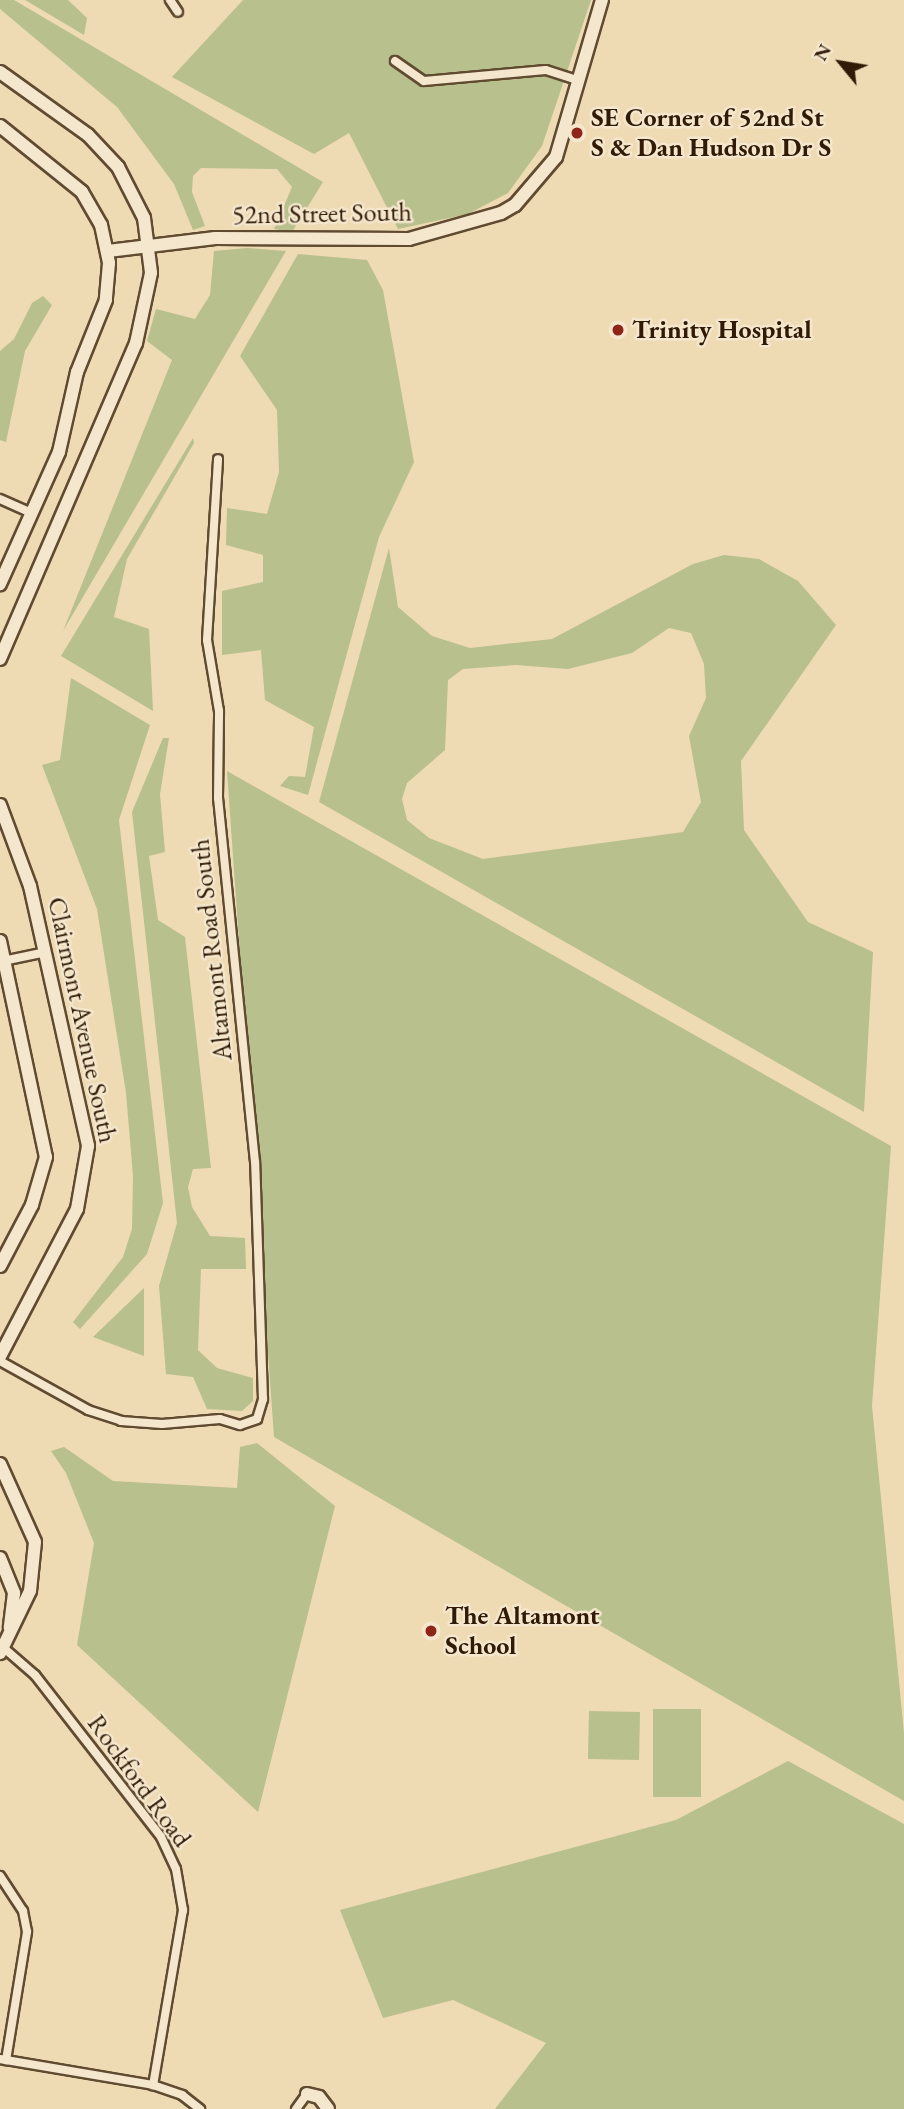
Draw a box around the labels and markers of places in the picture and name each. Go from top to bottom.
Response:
place label: SE Corner of 52nd St S & Dan Hudson Dr S [591,102,831,164]
marker: SE Corner of 52nd St S & Dan Hudson Dr S [569,125,585,141]
place label: Trinity Hospital [632,314,812,346]
marker: Trinity Hospital [610,322,626,338]
place label: The Altamont School [445,1600,600,1662]
marker: The Altamont School [423,1623,439,1639]

